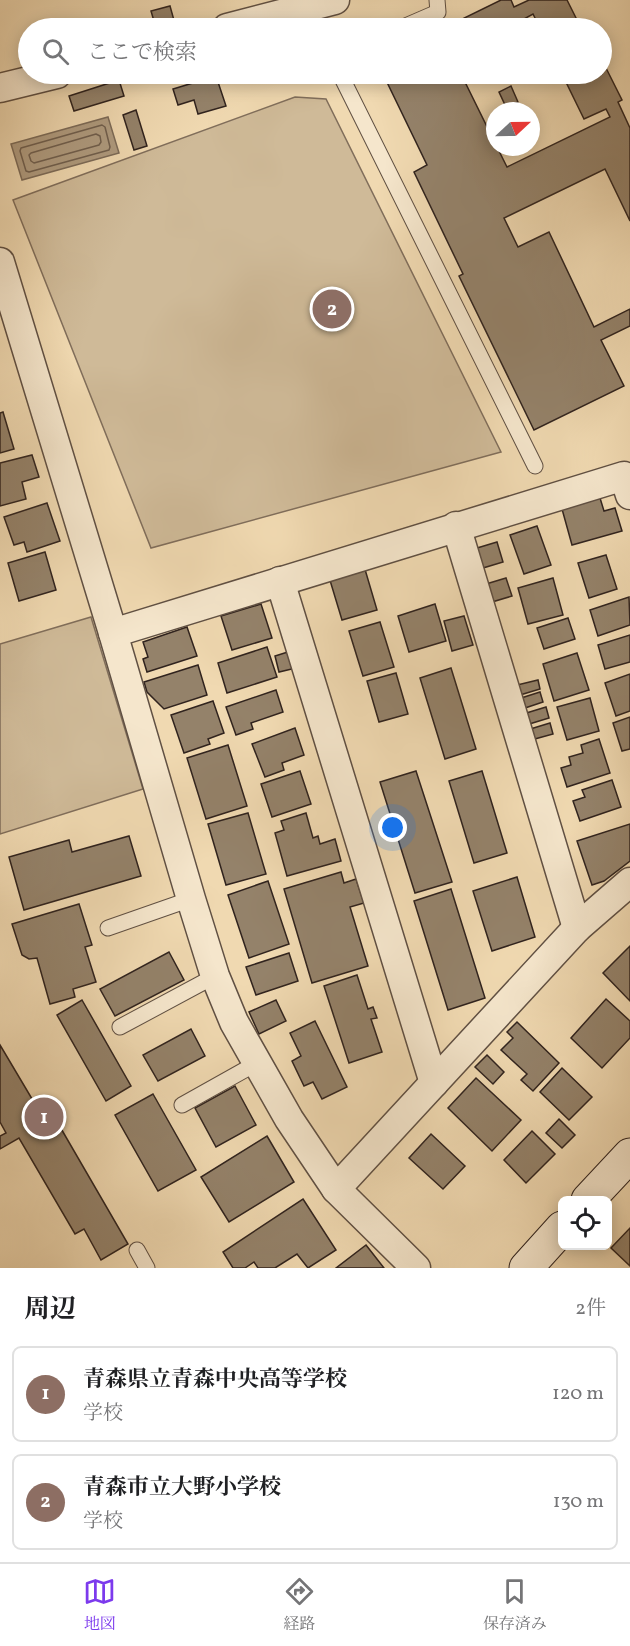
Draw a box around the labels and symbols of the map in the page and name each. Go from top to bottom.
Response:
north arrow [486,102,540,156]
pin: 2 [312,286,352,332]
your location [378,813,407,842]
pin: 1 [24,1094,63,1140]

